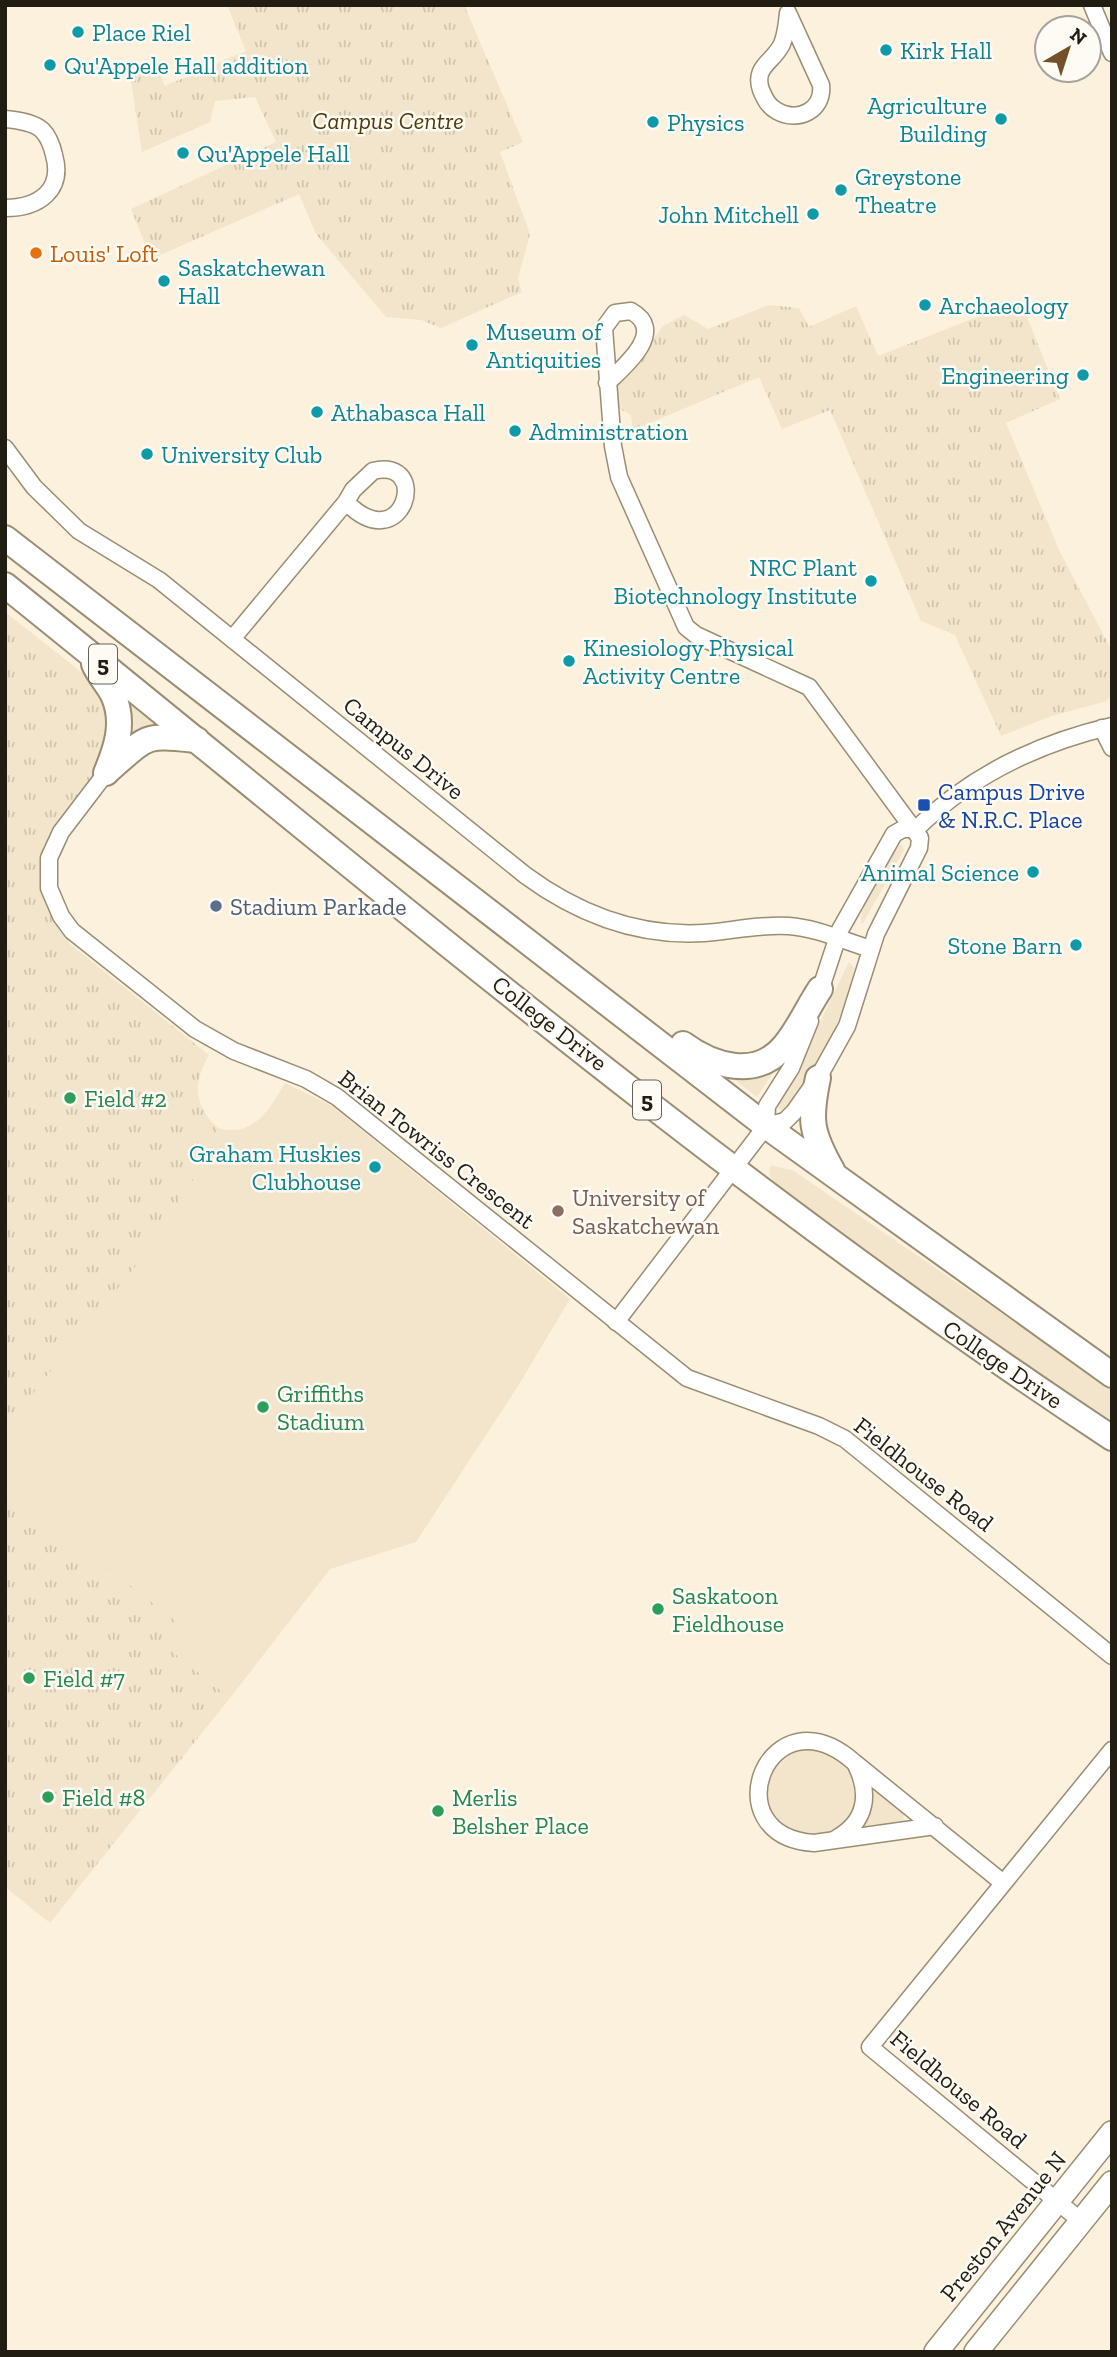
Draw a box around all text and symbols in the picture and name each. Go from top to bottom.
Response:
north arrow [1033,14,1103,84]
place label: Place Riel [92,18,191,47]
text: N [1066,23,1091,50]
marker: Place Riel [70,24,86,40]
place label: Kirk Hall [900,36,992,65]
marker: Kirk Hall [878,42,894,58]
place label: Qu'Appele Hall addition [64,51,308,80]
marker: Qu'Appele Hall addition [42,57,58,73]
place label: Agriculture Building [867,91,987,148]
park label: Campus Centre [312,106,464,135]
place label: Physics [667,108,744,137]
marker: Agriculture Building [993,111,1009,127]
marker: Physics [645,114,661,130]
place label: Qu'Appele Hall [197,139,349,168]
marker: Qu'Appele Hall [175,145,191,161]
place label: Greystone Theatre [855,162,961,219]
marker: Greystone Theatre [833,182,849,198]
place label: John Mitchell [658,200,799,229]
marker: John Mitchell [805,206,821,222]
place label: Louis' Loft [50,239,158,268]
marker: Louis' Loft [28,245,44,261]
place label: Saskatchewan Hall [178,253,325,310]
marker: Saskatchewan Hall [156,273,172,289]
place label: Archaeology [939,291,1069,320]
marker: Archaeology [917,297,933,313]
place label: Museum of Antiquities [486,317,604,374]
marker: Museum of Antiquities [464,337,480,353]
place label: Engineering [941,361,1069,390]
marker: Engineering [1075,367,1091,383]
place label: Athabasca Hall [331,398,486,427]
marker: Athabasca Hall [309,404,325,420]
place label: Administration [529,417,688,446]
marker: Administration [507,423,523,439]
place label: University Club [161,440,322,469]
marker: University Club [139,446,155,462]
place label: NRC Plant Biotechnology Institute [614,553,857,610]
marker: NRC Plant Biotechnology Institute [863,573,879,589]
place label: Kinesiology Physical Activity Centre [583,633,794,690]
road number: 5 [89,644,117,684]
marker: Kinesiology Physical Activity Centre [561,653,577,669]
street label: Campus Drive [338,690,470,806]
place label: Campus Drive & N.R.C. Place [938,777,1085,834]
marker: Campus Drive & N.R.C. Place [916,797,932,813]
place label: Animal Science [861,858,1019,887]
marker: Animal Science [1025,864,1041,880]
place label: Stadium Parkade [230,892,407,921]
marker: Stadium Parkade [208,898,224,914]
place label: Stone Barn [948,931,1062,960]
marker: Stone Barn [1068,937,1084,953]
street label: College Drive [487,969,613,1077]
street label: Brian Towriss Crescent [333,1063,541,1235]
road number: 5 [633,1080,661,1120]
place label: Field #2 [84,1084,167,1113]
marker: Field #2 [62,1090,78,1106]
place label: Graham Huskies Clubhouse [189,1139,361,1196]
marker: Graham Huskies Clubhouse [367,1159,383,1175]
place label: University of Saskatchewan [572,1183,719,1240]
marker: University of Saskatchewan [550,1203,566,1219]
street label: College Drive [938,1313,1068,1415]
place label: Griffiths Stadium [277,1379,365,1436]
marker: Griffiths Stadium [255,1399,271,1415]
street label: Fieldhouse Road [848,1411,1000,1537]
place label: Saskatoon Fieldhouse [672,1581,784,1638]
marker: Saskatoon Fieldhouse [650,1601,666,1617]
place label: Field #7 [43,1664,125,1693]
marker: Field #7 [21,1670,37,1686]
place label: Field #8 [62,1783,146,1812]
place label: Merlis Belsher Place [452,1783,589,1840]
marker: Field #8 [40,1789,56,1805]
marker: Merlis Belsher Place [430,1803,446,1819]
street label: Fieldhouse Road [885,2024,1033,2154]
street label: Preston Avenue N [934,2145,1072,2307]

